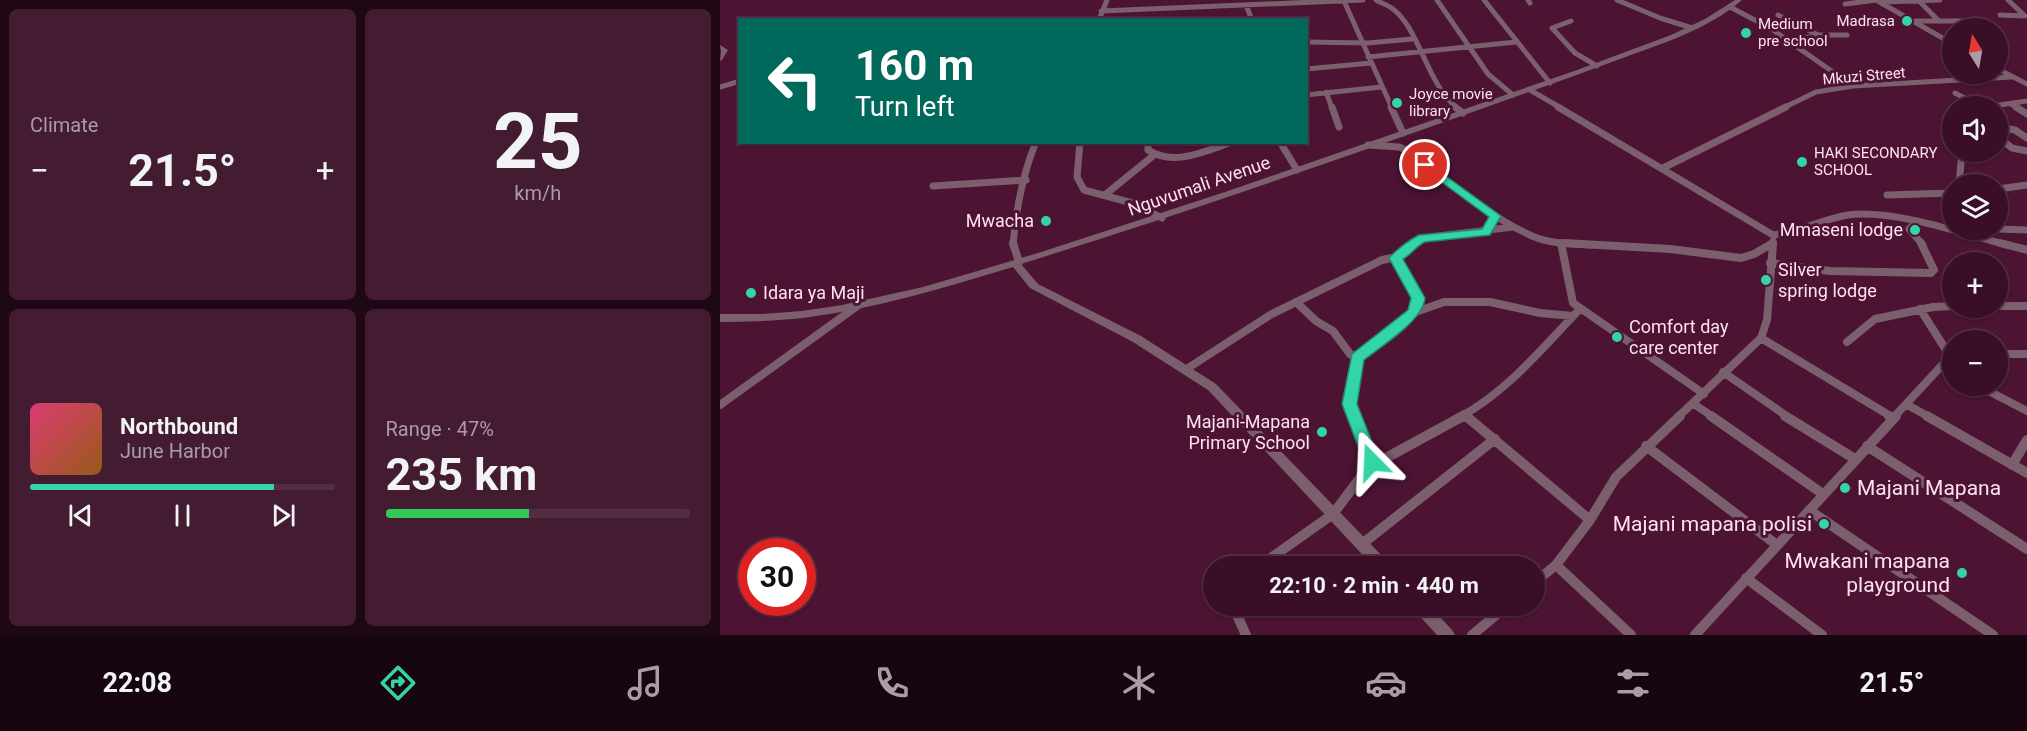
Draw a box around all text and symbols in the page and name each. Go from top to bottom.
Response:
place label: Madrasa [1836,12,1895,30]
marker: Madrasa [1900,14,1914,28]
place label: Medium pre school [1758,15,1828,50]
north arrow [1942,18,2008,84]
map controls [1942,18,2008,396]
marker: Medium pre school [1739,26,1753,40]
text: 160 m [855,41,974,90]
icon: left [756,42,834,120]
street label: Mkuzi Street [1822,63,1906,89]
place label: Joyce movie library [1409,85,1493,120]
text: Turn left [855,91,955,123]
text: 25 [493,96,583,187]
marker: Joyce movie library [1390,96,1404,110]
button: sound [1942,96,2008,162]
text: Climate [30,113,98,137]
pin [1399,139,1450,190]
text: 21.5° [128,144,236,197]
place label: HAKI SECONDARY SCHOOL [1814,144,1937,179]
icon: arrive [1408,148,1441,181]
text: − [30,151,49,190]
text: + [316,151,335,190]
street label: Nguvumali Avenue [1125,151,1273,220]
marker: HAKI SECONDARY SCHOOL [1795,155,1809,169]
button: layers [1942,174,2008,240]
text: km/h [514,181,561,205]
place label: Mwacha [966,210,1034,231]
marker: Mwacha [1039,214,1053,228]
place label: Mmaseni lodge [1780,219,1903,240]
marker: Mmaseni lodge [1908,223,1922,237]
button: + [1942,252,2008,318]
place label: Silver spring lodge [1778,259,1877,301]
marker: Silver spring lodge [1759,273,1773,287]
place label: Idara ya Maji [763,282,865,303]
marker: Idara ya Maji [744,286,758,300]
place label: Comfort day care center [1629,316,1729,358]
marker: Comfort day care center [1610,330,1624,344]
button: − [1942,330,2008,396]
place label: Majani-Mapana Primary School [1186,411,1310,453]
text: Northbound [120,414,238,439]
text: Range · 47% [386,417,494,441]
marker: Majani-Mapana Primary School [1315,425,1329,439]
position arrow [1340,430,1404,494]
text: June Harbor [120,439,230,463]
text: 235 km [386,448,537,501]
place label: Majani Mapana [1857,476,2001,500]
marker: Majani Mapana [1838,481,1852,495]
icon: previous [64,499,97,532]
icon: pause [166,499,199,532]
icon: next [267,499,300,532]
place label: Majani mapana polisi [1613,512,1812,536]
marker: Majani mapana polisi [1817,517,1831,531]
speed limit sign: 30 [738,538,816,616]
place label: Mwakani mapana playground [1784,549,1950,597]
marker: Mwakani mapana playground [1955,566,1969,580]
text: 22:10 · 2 min · 440 m [1269,573,1479,598]
icon: directions [377,662,419,704]
icon: music [624,662,666,704]
icon: phone [871,662,913,704]
icon: climate [1118,662,1160,704]
icon: car [1365,662,1407,704]
icon: filters [1612,662,1654,704]
text: 22:08 [103,667,172,699]
text: 21.5° [1860,667,1924,699]

